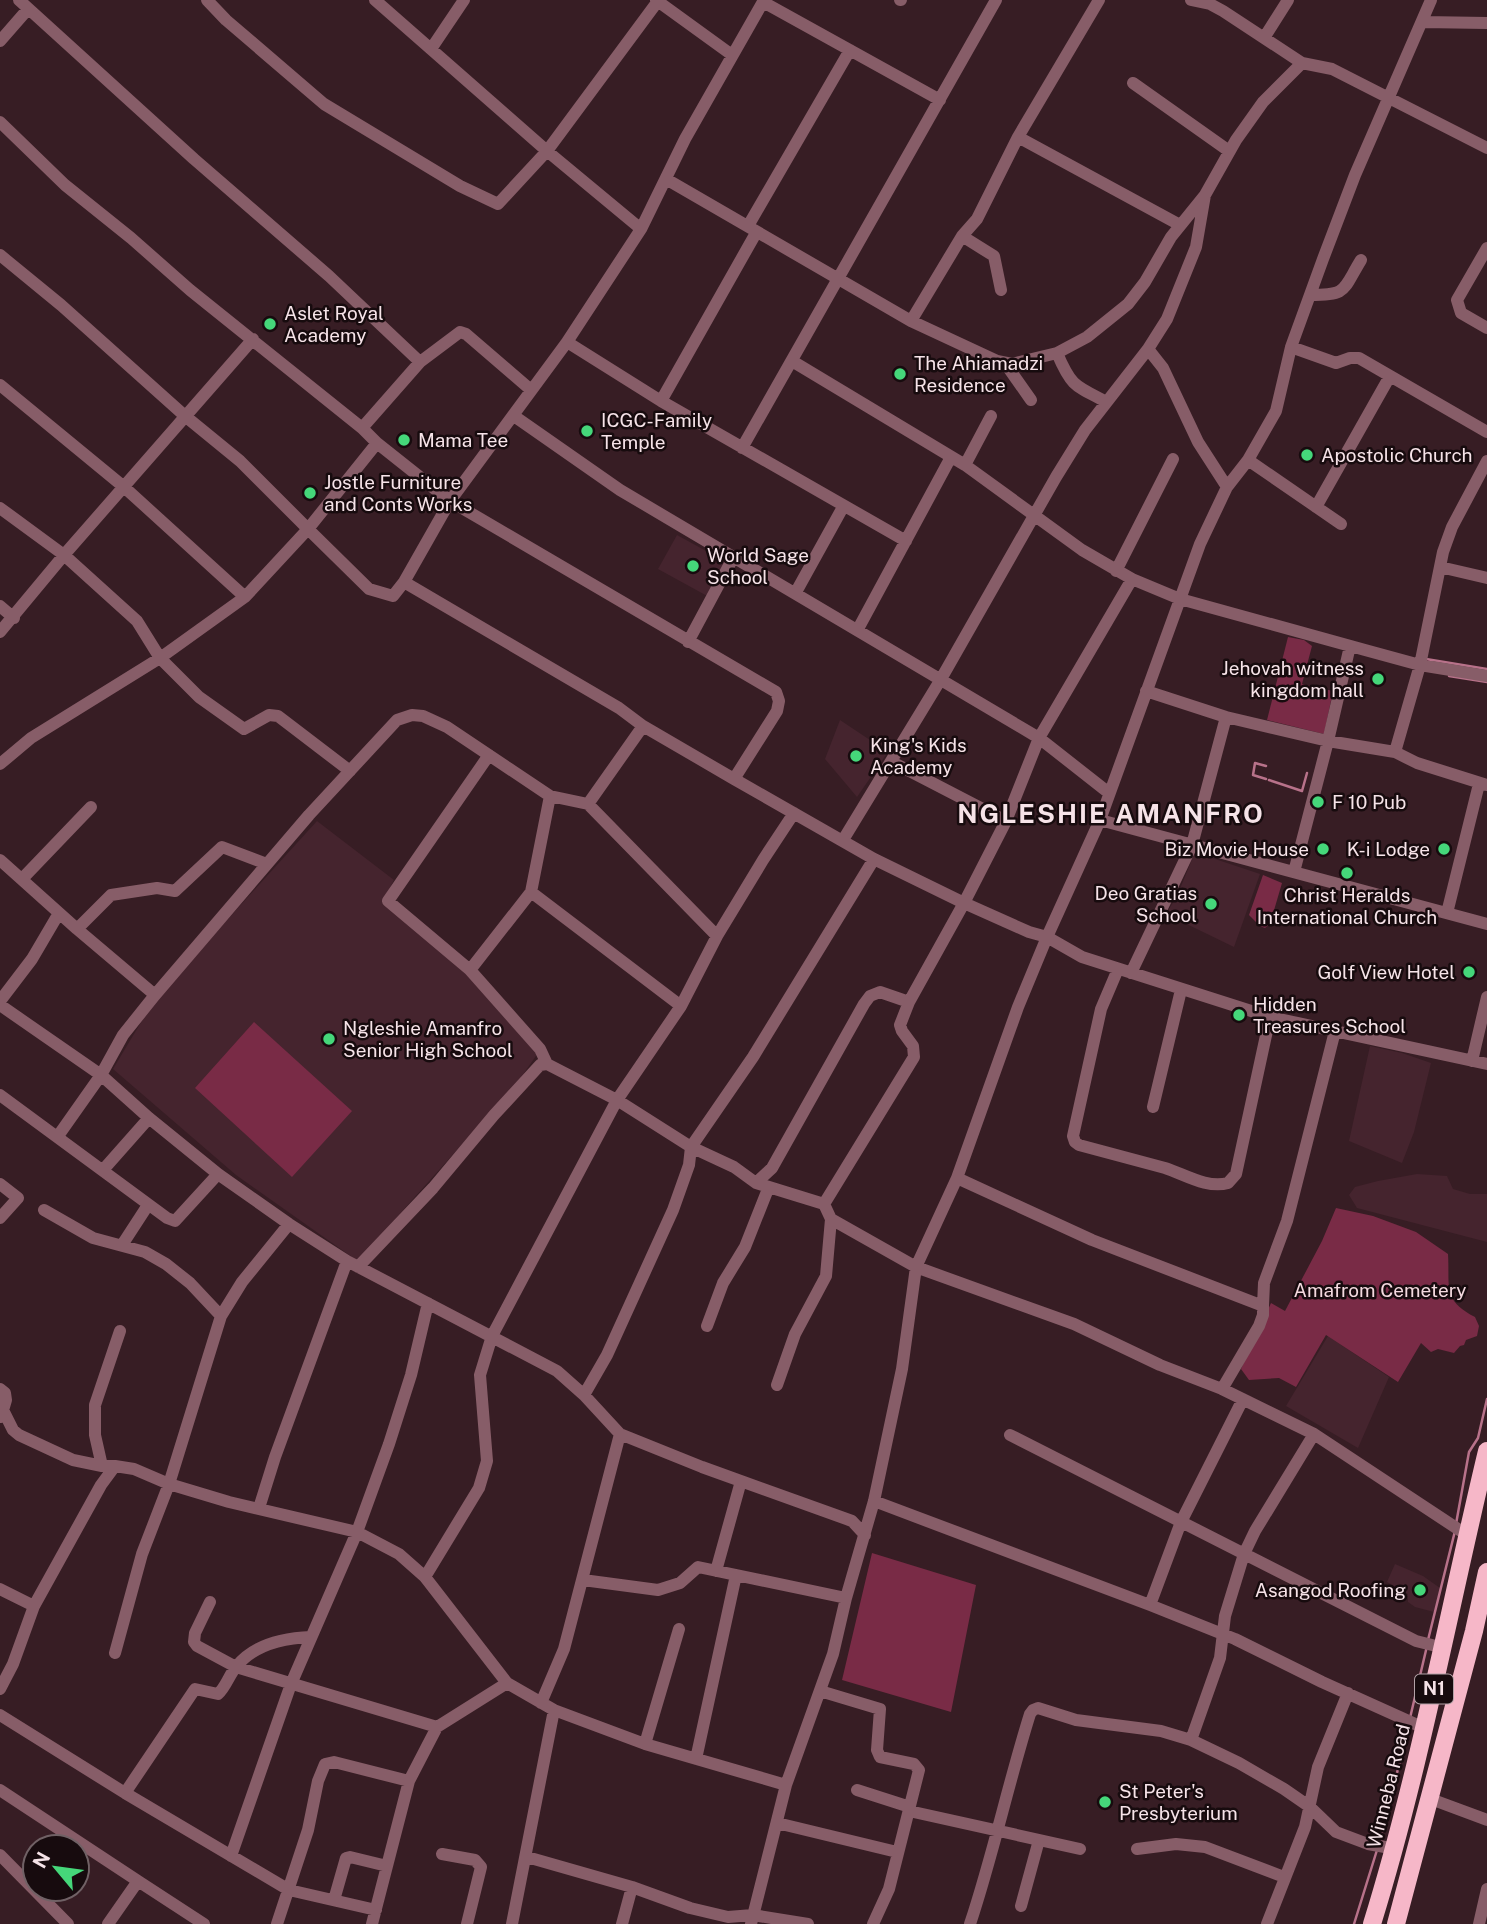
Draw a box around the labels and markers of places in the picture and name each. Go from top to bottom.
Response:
place label: Aslet Royal Academy [284,302,384,346]
marker: Aslet Royal Academy [262,316,278,332]
place label: The Ahiamadzi Residence [914,352,1043,396]
marker: The Ahiamadzi Residence [892,366,908,382]
place label: ICGC-Family Temple [601,409,712,453]
marker: ICGC-Family Temple [579,423,595,439]
place label: Mama Tee [418,429,508,451]
marker: Mama Tee [396,432,412,448]
place label: Apostolic Church [1321,444,1473,466]
marker: Apostolic Church [1299,447,1315,463]
place label: Jostle Furniture and Conts Works [324,471,472,515]
marker: Jostle Furniture and Conts Works [302,485,318,501]
place label: World Sage School [707,544,809,588]
marker: World Sage School [685,558,701,574]
place label: Jehovah witness kingdom hall [1221,657,1364,701]
marker: Jehovah witness kingdom hall [1370,671,1386,687]
place label: King's Kids Academy [870,734,967,778]
marker: King's Kids Academy [848,748,864,764]
place label: F 10 Pub [1332,791,1406,813]
marker: F 10 Pub [1310,794,1326,810]
place label: Biz Movie House [1164,838,1309,860]
place label: K-i Lodge [1347,838,1430,860]
marker: Biz Movie House [1315,841,1331,857]
marker: K-i Lodge [1436,841,1452,857]
marker: Christ Heralds International Church [1339,865,1355,881]
place label: Deo Gratias School [1095,882,1197,926]
place label: Christ Heralds International Church [1257,884,1437,928]
marker: Deo Gratias School [1203,896,1219,912]
place label: Golf View Hotel [1317,961,1455,983]
marker: Golf View Hotel [1461,964,1477,980]
place label: Hidden Treasures School [1253,993,1406,1037]
marker: Hidden Treasures School [1231,1007,1247,1023]
place label: Ngleshie Amanfro Senior High School [343,1017,513,1061]
marker: Ngleshie Amanfro Senior High School [321,1031,337,1047]
place label: Asangod Roofing [1255,1579,1406,1601]
marker: Asangod Roofing [1412,1582,1428,1598]
place label: St Peter's Presbyterium [1119,1780,1238,1824]
marker: St Peter's Presbyterium [1097,1794,1113,1810]

